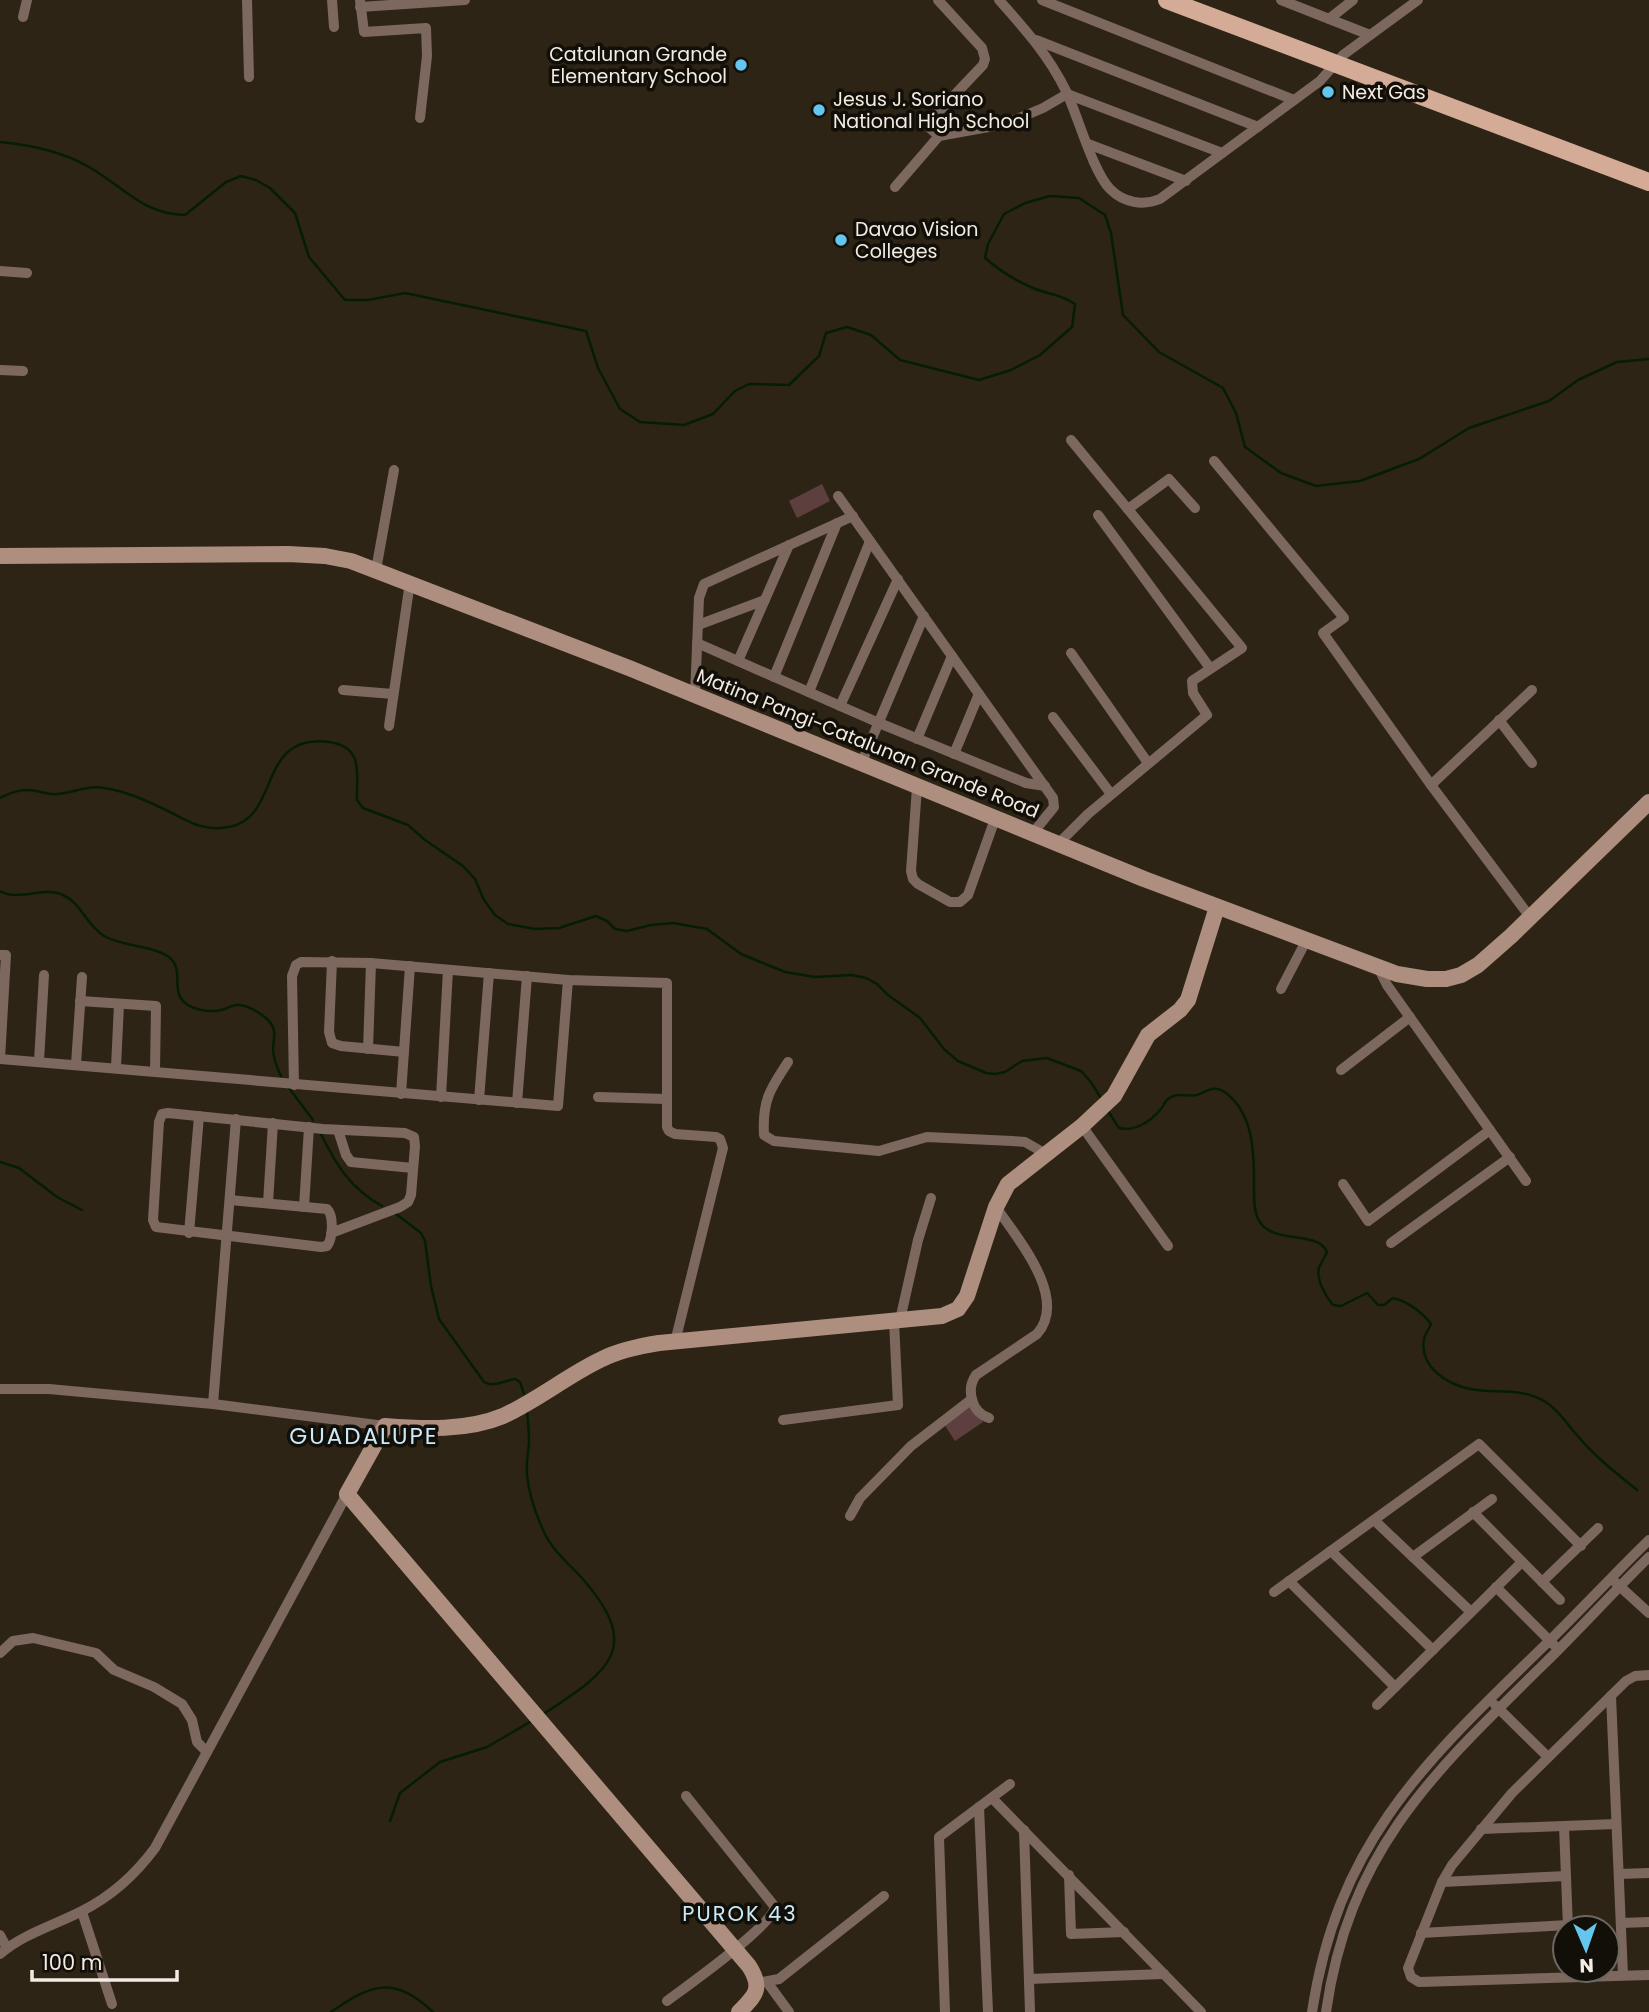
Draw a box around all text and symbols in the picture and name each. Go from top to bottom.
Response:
place label: Catalunan Grande Elementary School [549,41,727,90]
marker: Catalunan Grande Elementary School [733,57,749,73]
place label: Next Gas [1342,79,1426,106]
marker: Next Gas [1320,84,1336,100]
place label: Jesus J. Soriano National High School [833,86,1029,135]
marker: Jesus J. Soriano National High School [811,102,827,118]
place label: Davao Vision Colleges [855,216,978,265]
marker: Davao Vision Colleges [833,232,849,248]
street label: Matina Pangi-Catalunan Grande Road [693,662,1043,825]
district label: GUADALUPE [289,1420,439,1452]
district label: PUROK 43 [682,1899,798,1928]
north arrow [1551,1914,1621,1984]
scale bar [32,1938,177,1982]
text: 100 m [42,1948,102,1977]
text: N [1579,1952,1594,1979]

